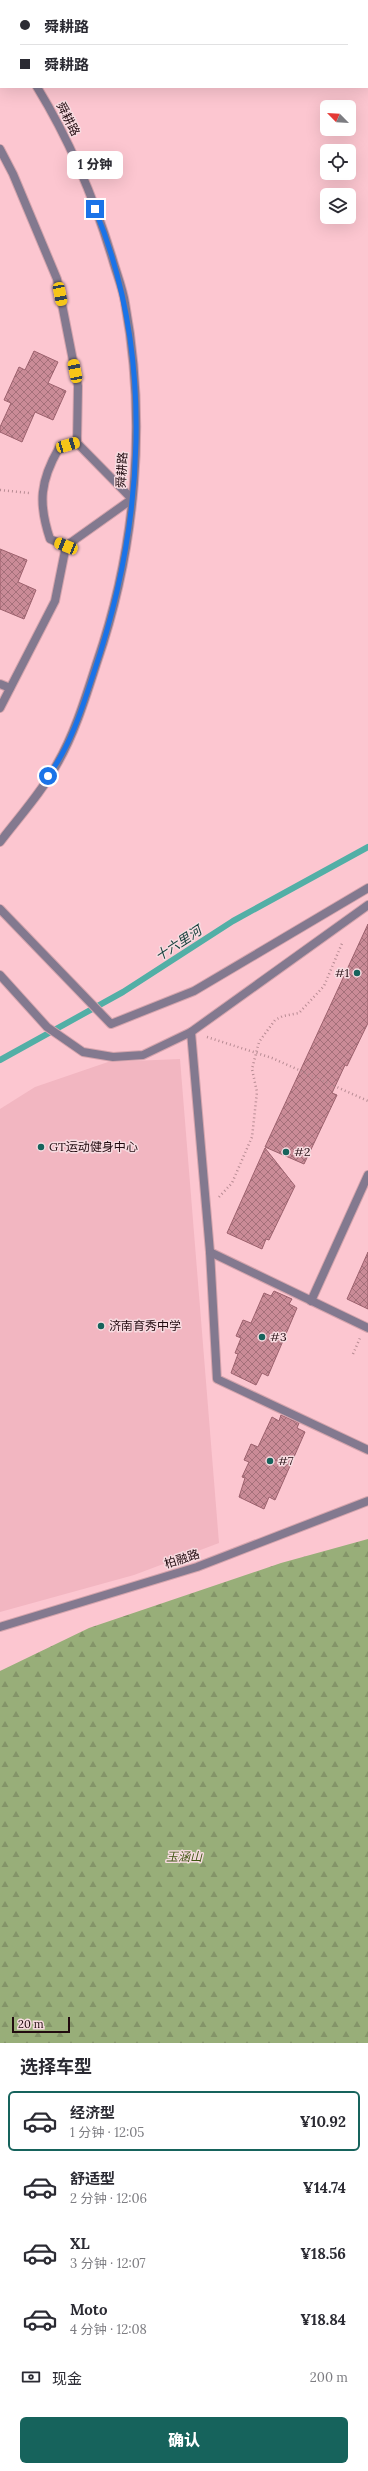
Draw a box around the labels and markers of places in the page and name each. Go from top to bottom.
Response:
place label: #1 [335,965,349,980]
marker: #1 [352,968,362,978]
place label: GT运动健身中心 [49,1139,138,1154]
marker: GT运动健身中心 [36,1142,46,1152]
place label: #2 [294,1144,310,1159]
marker: #2 [281,1147,291,1157]
place label: 济南育秀中学 [109,1318,181,1333]
marker: 济南育秀中学 [96,1321,106,1331]
place label: #3 [270,1329,287,1344]
marker: #3 [257,1332,267,1342]
place label: #7 [278,1453,294,1468]
marker: #7 [265,1456,275,1466]

